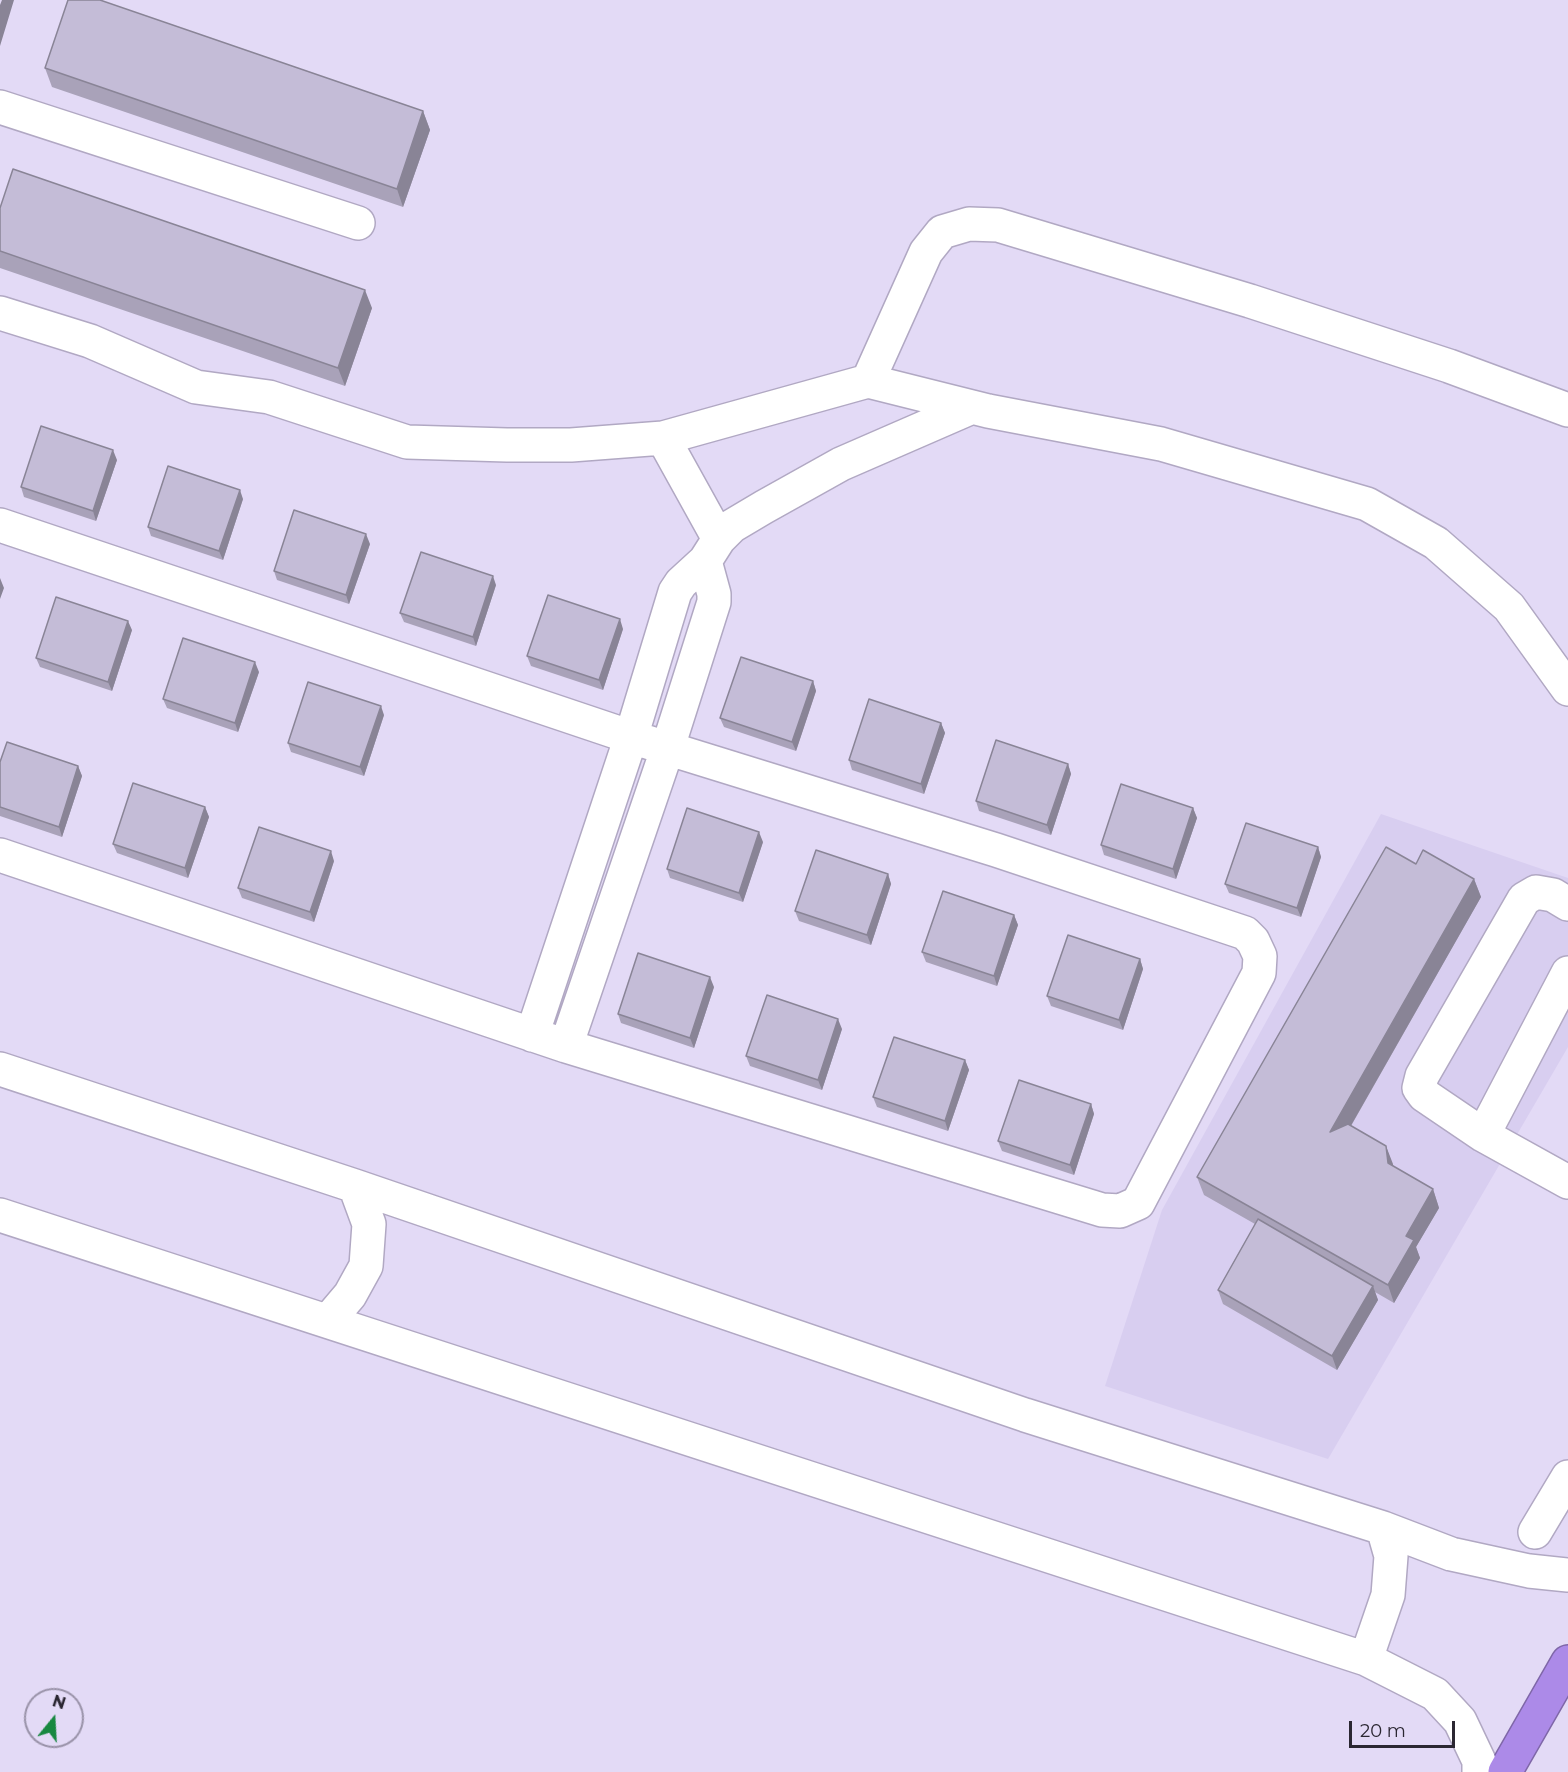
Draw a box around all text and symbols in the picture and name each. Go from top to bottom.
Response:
north arrow [24,1688,84,1748]
text: N [50,1691,68,1713]
scale bar [1352,1709,1458,1747]
text: 20 m [1360,1720,1406,1742]

